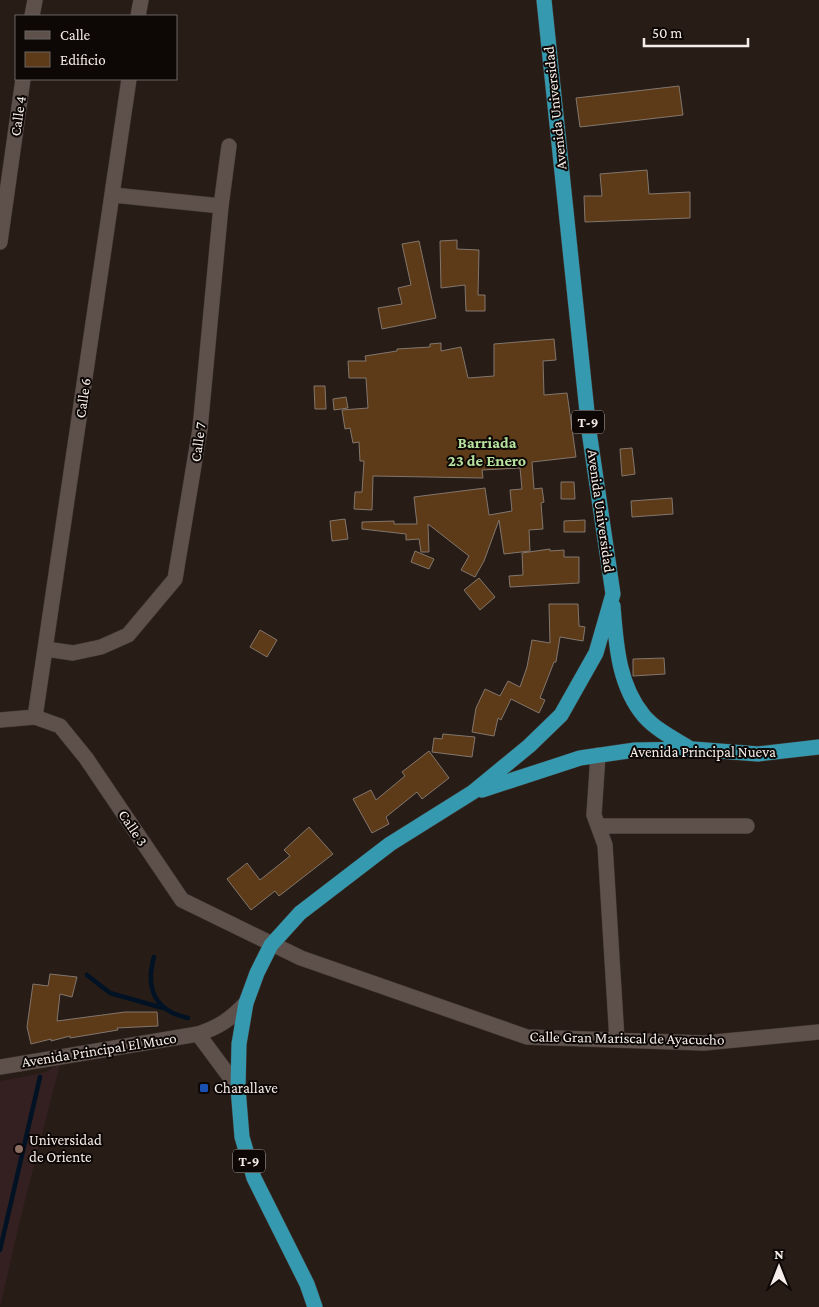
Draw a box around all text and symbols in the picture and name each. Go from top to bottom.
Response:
legend [15,15,178,80]
scale bar [644,15,748,47]
text: 50 m [652,25,682,41]
text: Calle [60,27,91,43]
street label: Avenida Universidad [541,45,569,171]
text: Edificio [60,52,106,68]
street label: Calle 4 [7,95,29,137]
street label: Calle 6 [72,377,94,419]
road number: T-9 [572,411,604,434]
street label: Calle 7 [187,421,209,463]
district label: Barriada 23 de Enero [448,434,526,469]
street label: Avenida Universidad [584,448,618,574]
street label: Avenida Principal Nueva [630,744,776,761]
street label: Calle 3 [115,807,151,849]
street label: Calle Gran Mariscal de Ayacucho [529,1028,725,1049]
street label: Avenida Principal El Muco [20,1030,178,1071]
place label: Charallave [214,1080,278,1096]
marker: Charallave [198,1082,210,1094]
place label: Universidad de Oriente [29,1132,102,1165]
marker: Universidad de Oriente [13,1143,25,1155]
road number: T-9 [233,1150,265,1172]
north arrow [754,1242,804,1292]
text: N [774,1246,784,1262]

